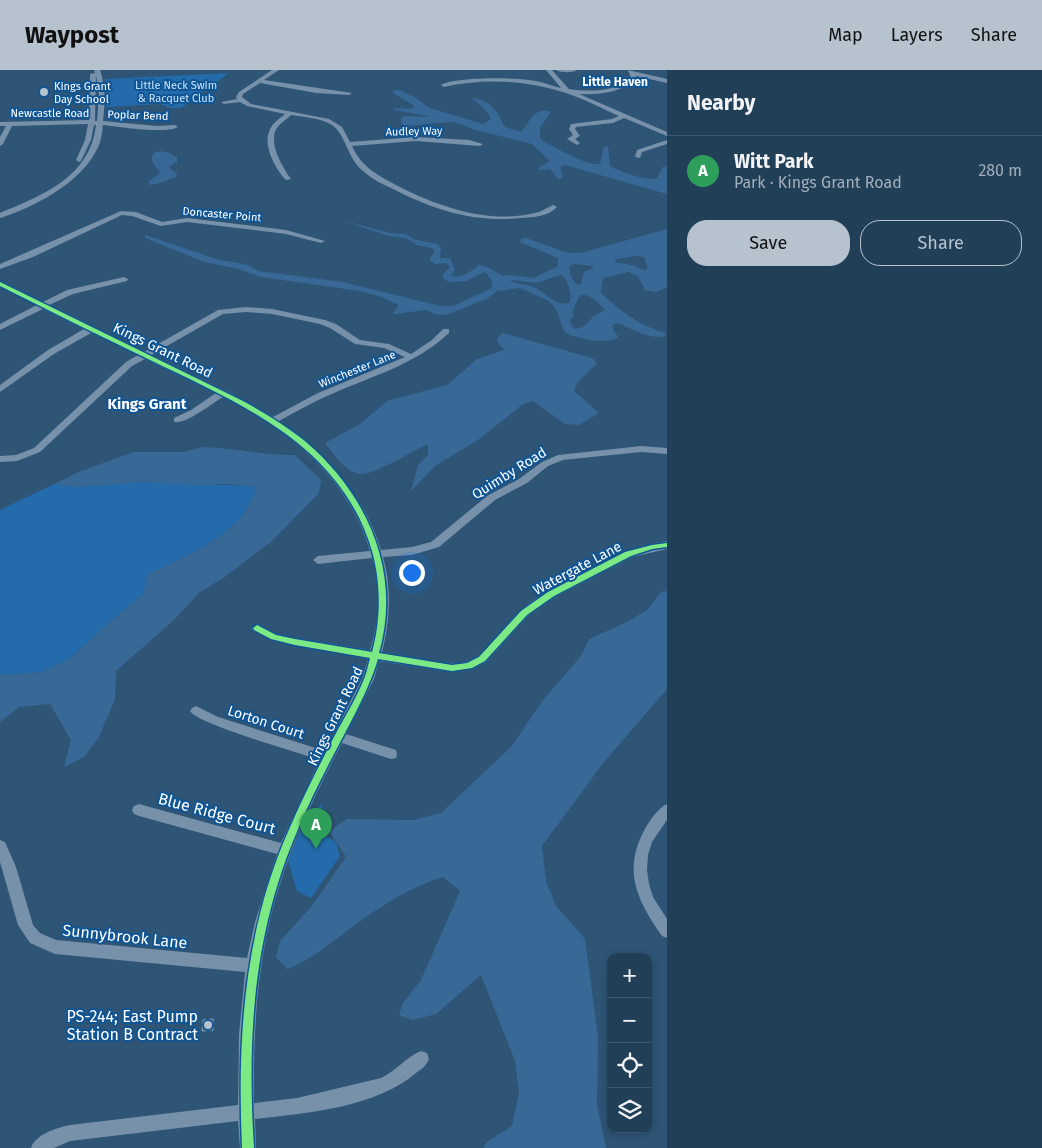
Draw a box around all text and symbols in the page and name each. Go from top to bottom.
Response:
text: Waypost [25,21,119,49]
text: Map [828,24,863,46]
text: Layers [891,24,943,46]
text: Share [971,24,1017,46]
district label: Little Haven [582,75,648,89]
park label: Little Neck Swim & Racquet Club [135,79,217,105]
place label: Kings Grant Day School [54,80,111,106]
marker: Kings Grant Day School [38,86,50,98]
text: Nearby [687,90,755,116]
street label: Newcastle Road [11,107,89,120]
street label: Poplar Bend [107,108,169,123]
street label: Audley Way [386,124,443,138]
text: Witt Park [734,150,814,173]
text: A [698,161,708,180]
text: 280 m [978,161,1022,180]
text: Park · Kings Grant Road [734,173,902,192]
street label: Doncaster Point [182,205,262,224]
button: Save [687,220,850,266]
button: Share [860,220,1022,266]
street label: Kings Grant Road [110,319,215,382]
street label: Winchester Lane [317,348,398,391]
district label: Kings Grant [107,395,187,413]
street label: Quimby Road [469,444,550,503]
street label: Watergate Lane [530,538,624,599]
your location [399,560,425,586]
street label: Kings Grant Road [304,664,367,769]
street label: Lorton Court [225,702,307,743]
street label: Blue Ridge Court [156,789,278,838]
pin: A [300,808,332,849]
street label: Sunnybrook Lane [62,920,188,953]
map controls [607,953,652,1133]
button: + [607,953,652,998]
button: − [607,998,652,1043]
place label: PS-244; East Pump Station B Contract [66,1007,198,1044]
marker: PS-244; East Pump Station B Contract [202,1019,214,1031]
button: locate [607,1043,652,1088]
button: layers [607,1088,652,1133]

